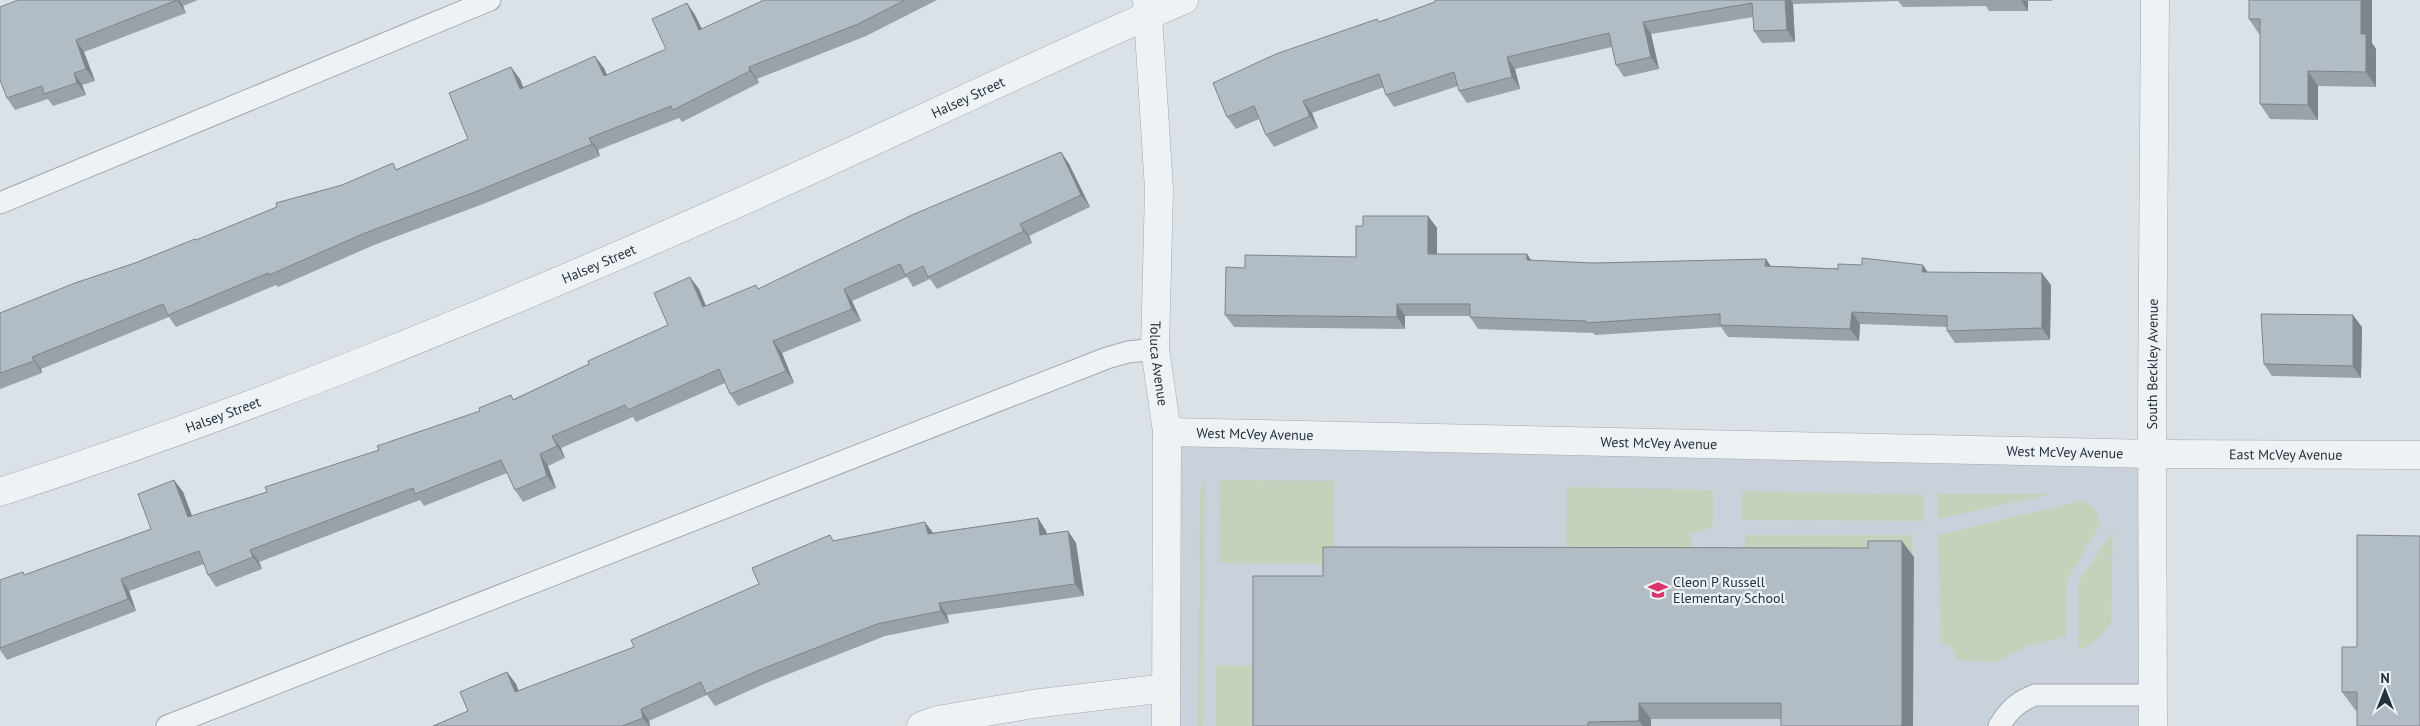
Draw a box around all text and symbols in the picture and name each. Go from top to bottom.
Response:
street label: Halsey Street [928,73,1008,122]
street label: Halsey Street [559,240,639,288]
street label: South Beckley Avenue [2143,298,2162,429]
street label: Toluca Avenue [1146,321,1172,407]
street label: Halsey Street [183,392,263,437]
street label: West McVey Avenue [1196,424,1314,444]
street label: West McVey Avenue [1600,433,1718,453]
street label: West McVey Avenue [2006,442,2123,462]
street label: East McVey Avenue [2229,445,2342,464]
place label: Cleon P Russell Elementary School [1673,573,1785,607]
school or university icon: Cleon P Russell Elementary School [1647,579,1669,601]
north arrow [2360,666,2410,716]
text: N [2380,669,2390,687]

